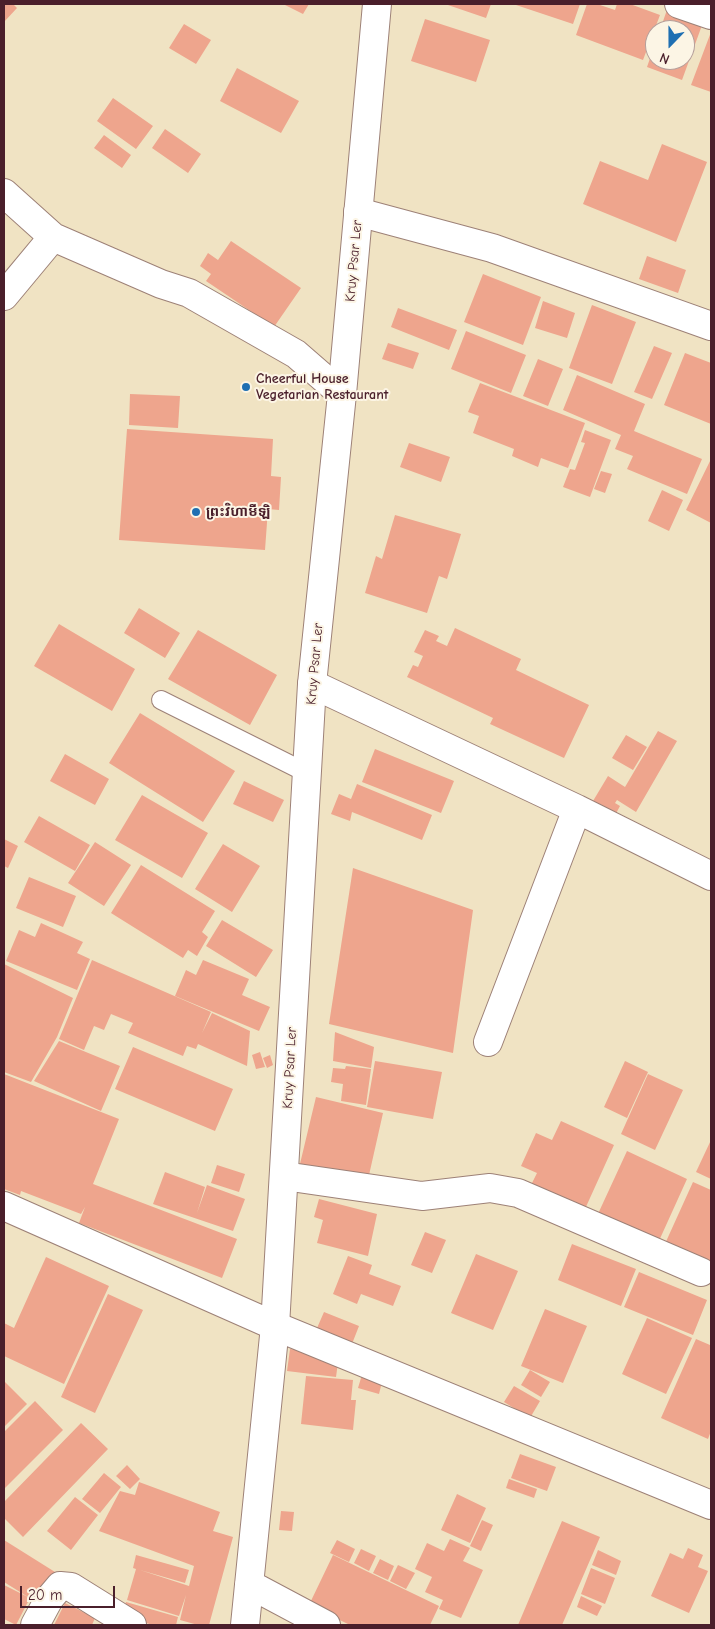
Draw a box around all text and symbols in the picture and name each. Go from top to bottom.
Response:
north arrow [645,20,695,70]
text: N [657,49,672,68]
street label: Kruy Psar Ler [342,219,366,303]
place label: Cheerful House Vegetarian Restaurant [256,371,388,404]
marker: Cheerful House Vegetarian Restaurant [240,381,252,393]
place label: ព្រះវិហាមីឡិ [206,504,271,520]
marker: ព្រះវិហាមីឡិ [190,506,202,518]
street label: Kruy Psar Ler [303,622,327,706]
street label: Kruy Psar Ler [279,1027,301,1109]
scale bar [22,1576,118,1608]
text: 20 m [28,1586,62,1604]

